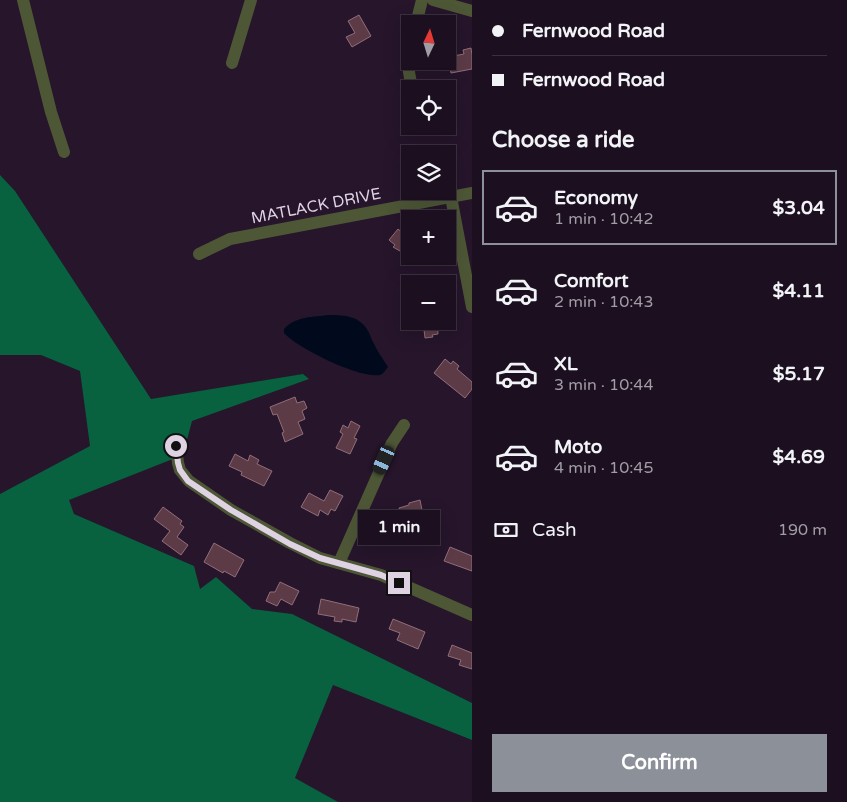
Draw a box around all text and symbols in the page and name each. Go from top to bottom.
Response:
north arrow [401,15,456,70]
map controls [401,15,456,330]
text: Fernwood Road [522,20,665,42]
text: Fernwood Road [522,69,665,91]
button: locate [401,80,456,135]
text: Choose a ride [492,127,635,153]
button: layers [401,145,456,200]
street label: MATLACK DRIVE [249,184,383,228]
icon: car [494,185,539,230]
text: Economy [554,187,638,209]
text: $3.04 [773,197,825,219]
text: 1 min · 10:42 [554,209,653,229]
button: + [401,210,456,265]
icon: car [494,268,539,313]
text: Comfort [554,270,628,292]
button: − [401,275,456,330]
text: $4.11 [773,280,825,302]
text: 2 min · 10:43 [554,292,653,312]
icon: car [494,351,539,396]
text: XL [554,353,578,375]
text: $5.17 [773,363,825,385]
text: 3 min · 10:44 [554,375,653,395]
icon: car [494,434,539,479]
route start [165,435,187,457]
text: Moto [554,436,602,458]
car [371,443,396,477]
text: $4.69 [773,446,825,468]
text: 4 min · 10:45 [554,458,653,478]
callout: 1 min [358,510,440,546]
icon: cash [492,516,520,544]
text: 1 min [378,517,420,537]
text: Cash [532,519,577,541]
text: 190 m [778,520,827,540]
route end [388,572,410,594]
button: Confirm [492,734,827,792]

